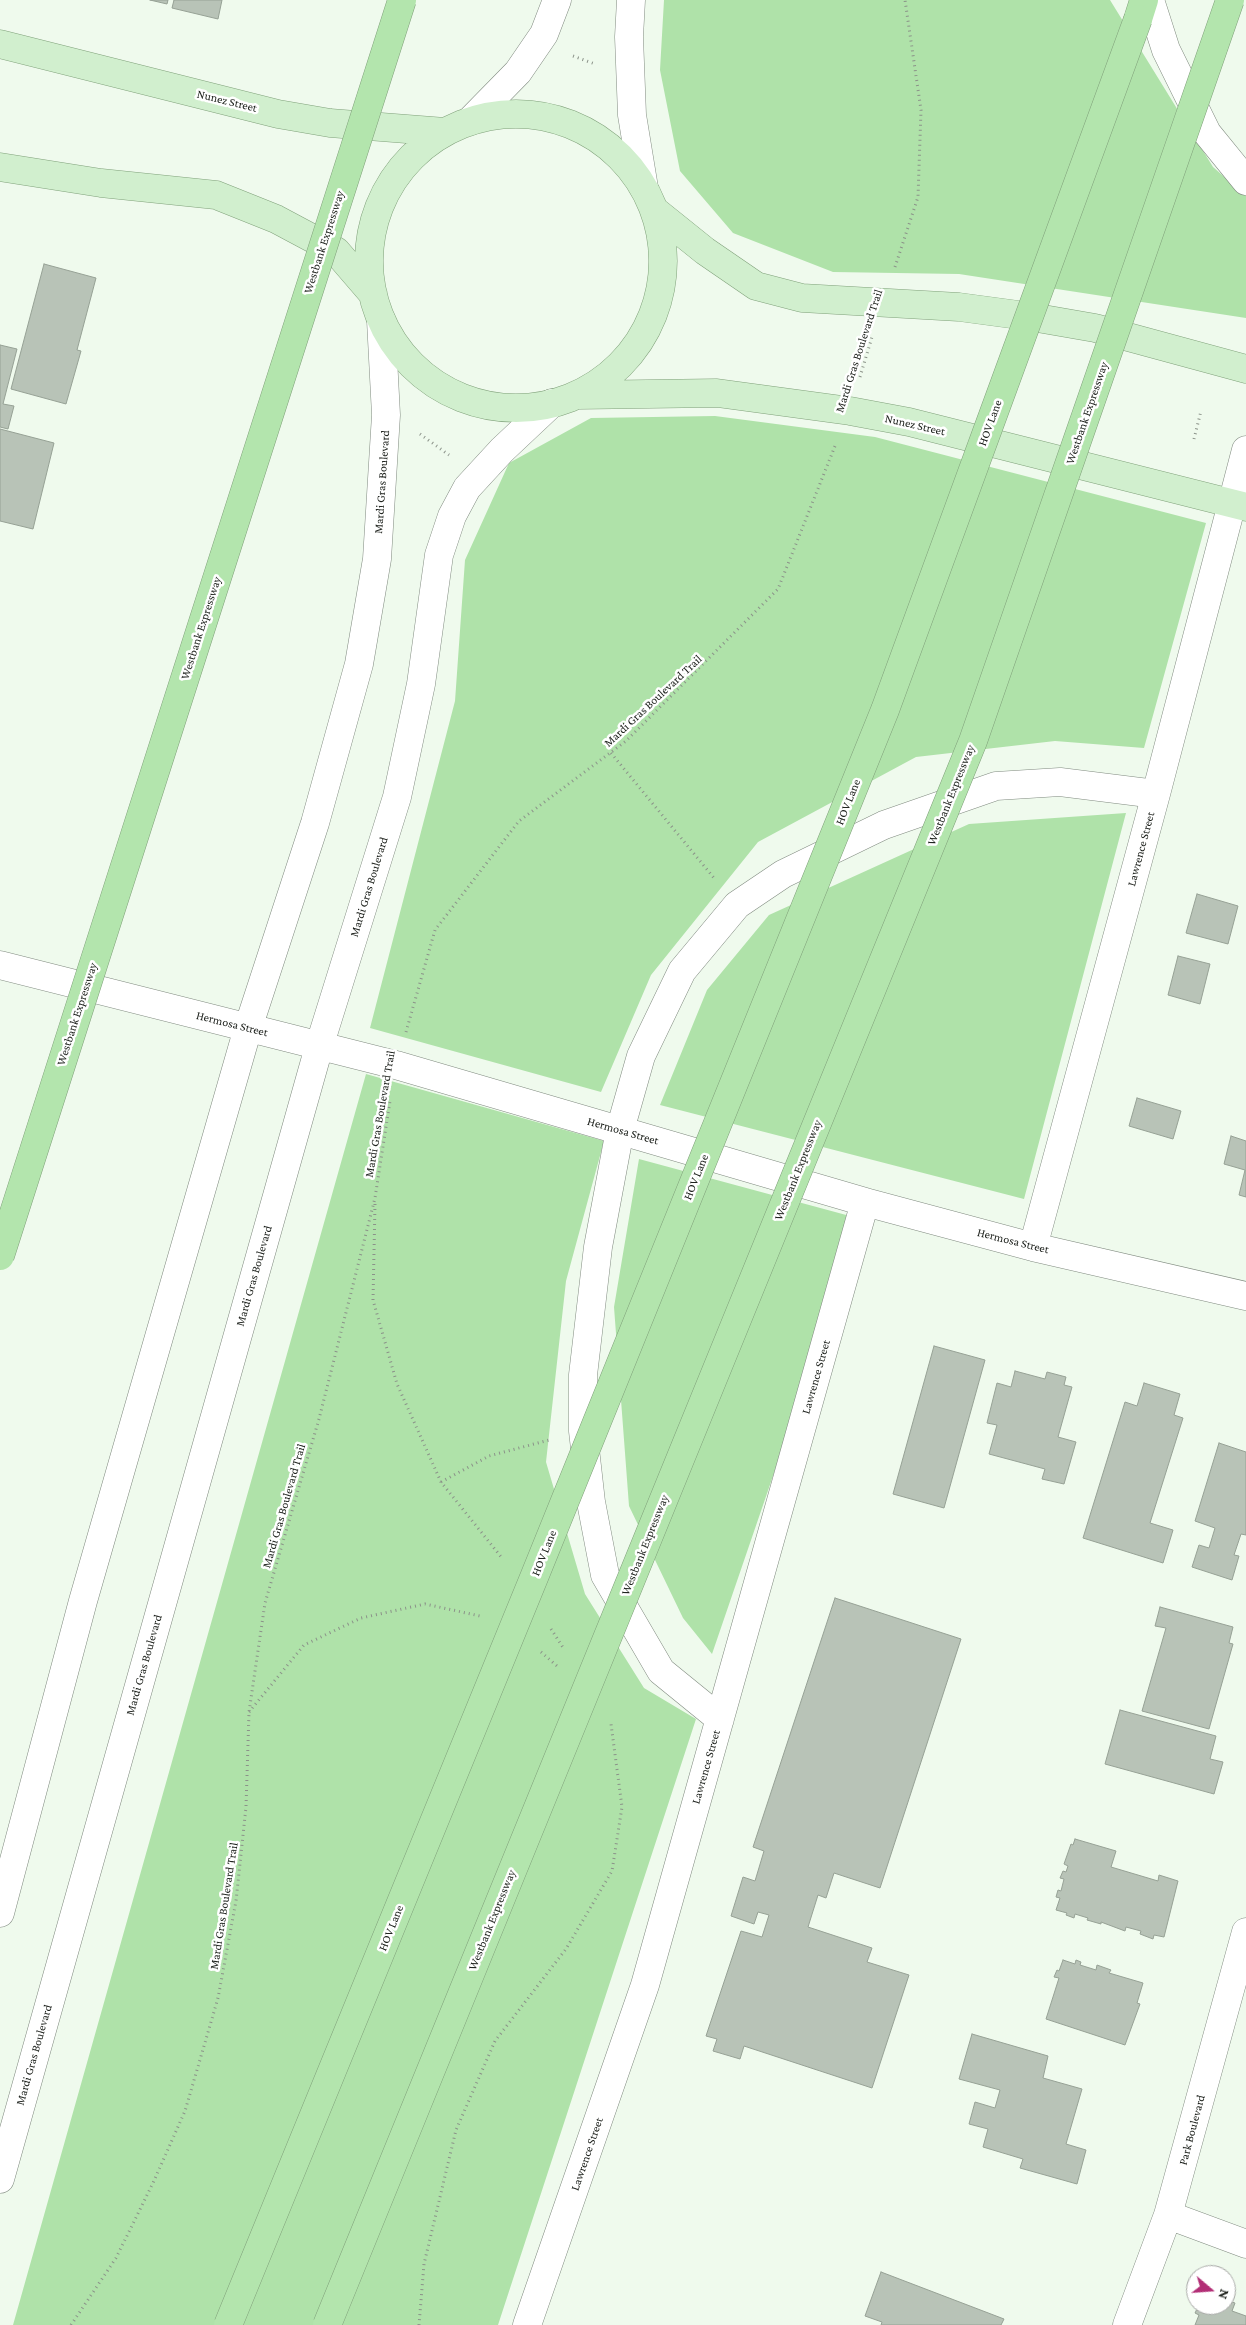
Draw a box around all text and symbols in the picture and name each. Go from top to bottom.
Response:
street label: Nunez Street [195,87,259,115]
street label: Westbank Expressway [301,189,347,295]
street label: Mardi Gras Boulevard Trail [832,288,886,414]
street label: Westbank Expressway [1063,360,1111,466]
street label: HOV Lane [975,398,1005,448]
street label: Nunez Street [883,411,947,439]
street label: Mardi Gras Boulevard [371,430,393,534]
street label: Westbank Expressway [178,575,224,681]
street label: Mardi Gras Boulevard Trail [601,652,705,750]
street label: Westbank Expressway [924,743,978,847]
street label: HOV Lane [832,777,864,827]
street label: Lawrence Street [1124,810,1158,888]
street label: Mardi Gras Boulevard [347,835,391,939]
street label: Westbank Expressway [54,961,100,1067]
street label: Hermosa Street [195,1008,269,1040]
street label: Mardi Gras Boulevard Trail [362,1049,398,1179]
street label: Hermosa Street [586,1114,660,1148]
street label: Westbank Expressway [771,1118,825,1222]
street label: HOV Lane [680,1152,712,1202]
street label: Mardi Gras Boulevard [233,1224,275,1328]
street label: Hermosa Street [976,1225,1050,1257]
street label: Lawrence Street [799,1338,833,1416]
street label: Mardi Gras Boulevard Trail [259,1442,309,1570]
street label: Westbank Expressway [618,1493,672,1597]
street label: HOV Lane [528,1528,560,1578]
street label: Mardi Gras Boulevard [123,1613,165,1717]
street label: Lawrence Street [689,1728,723,1806]
street label: Mardi Gras Boulevard Trail [207,1841,241,1971]
street label: Westbank Expressway [465,1868,519,1972]
street label: HOV Lane [375,1903,407,1953]
street label: Mardi Gras Boulevard [13,2003,55,2107]
street label: Park Boulevard [1176,2093,1208,2167]
street label: Lawrence Street [568,2115,606,2193]
north arrow [1186,2265,1236,2315]
text: N [1215,2287,1233,2301]

